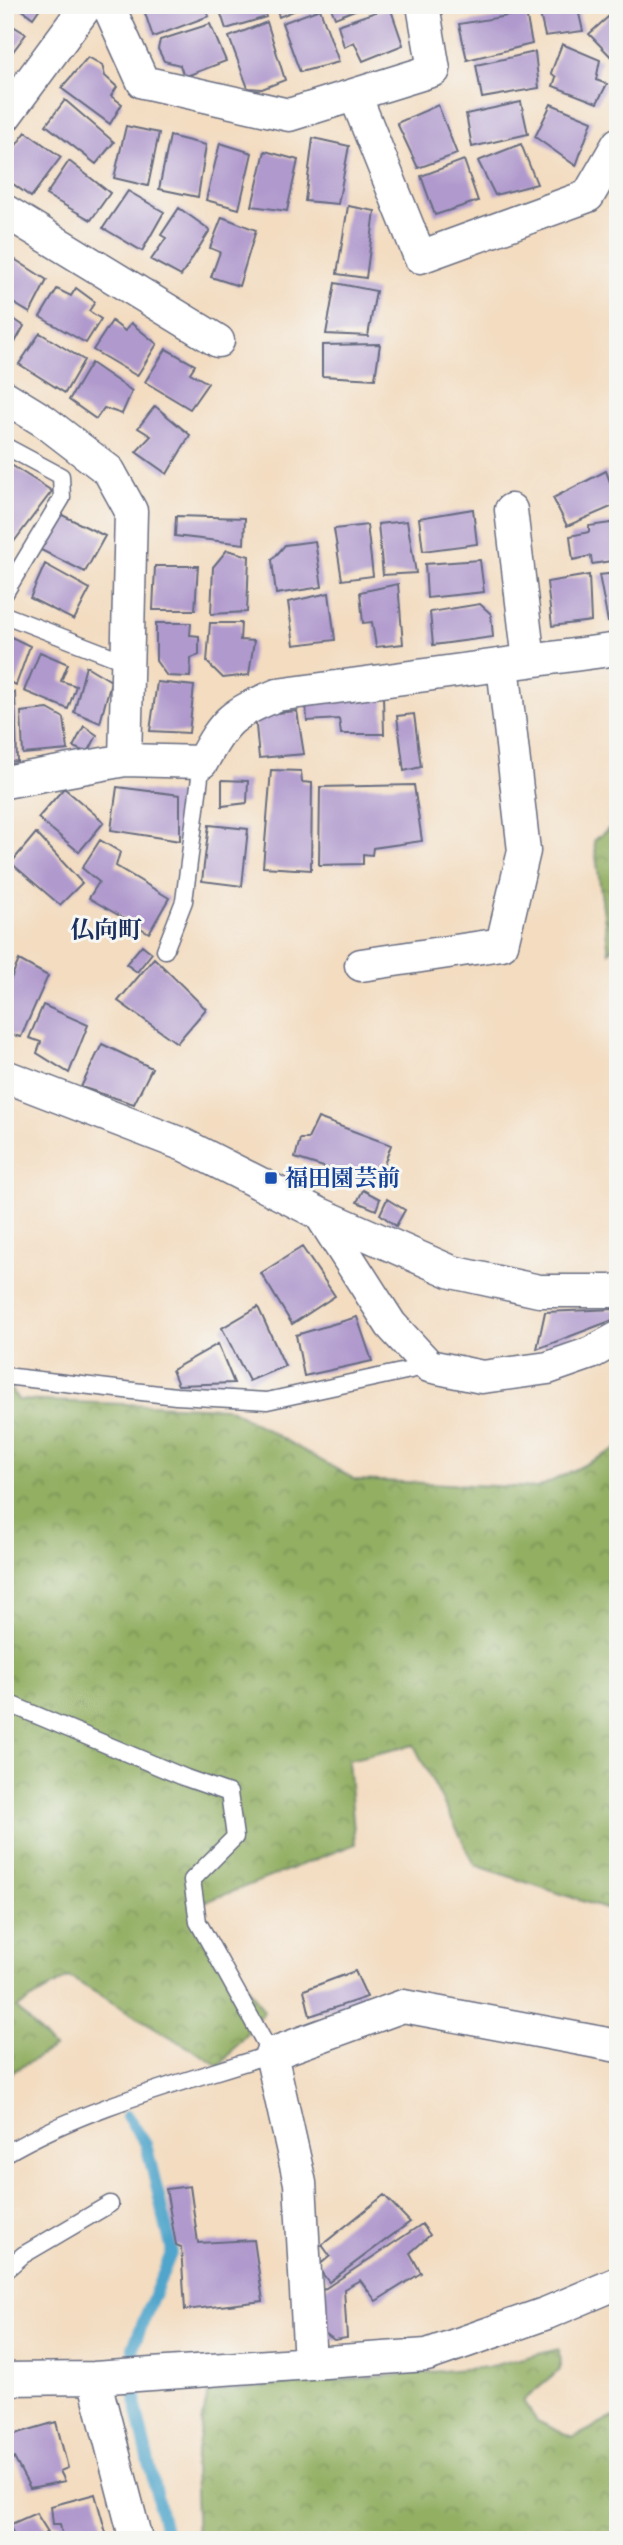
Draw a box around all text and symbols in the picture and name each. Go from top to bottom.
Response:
district label: 仏向町 [70,915,142,946]
place label: 福田園芸前 [285,1164,400,1193]
marker: 福田園芸前 [263,1170,279,1186]

